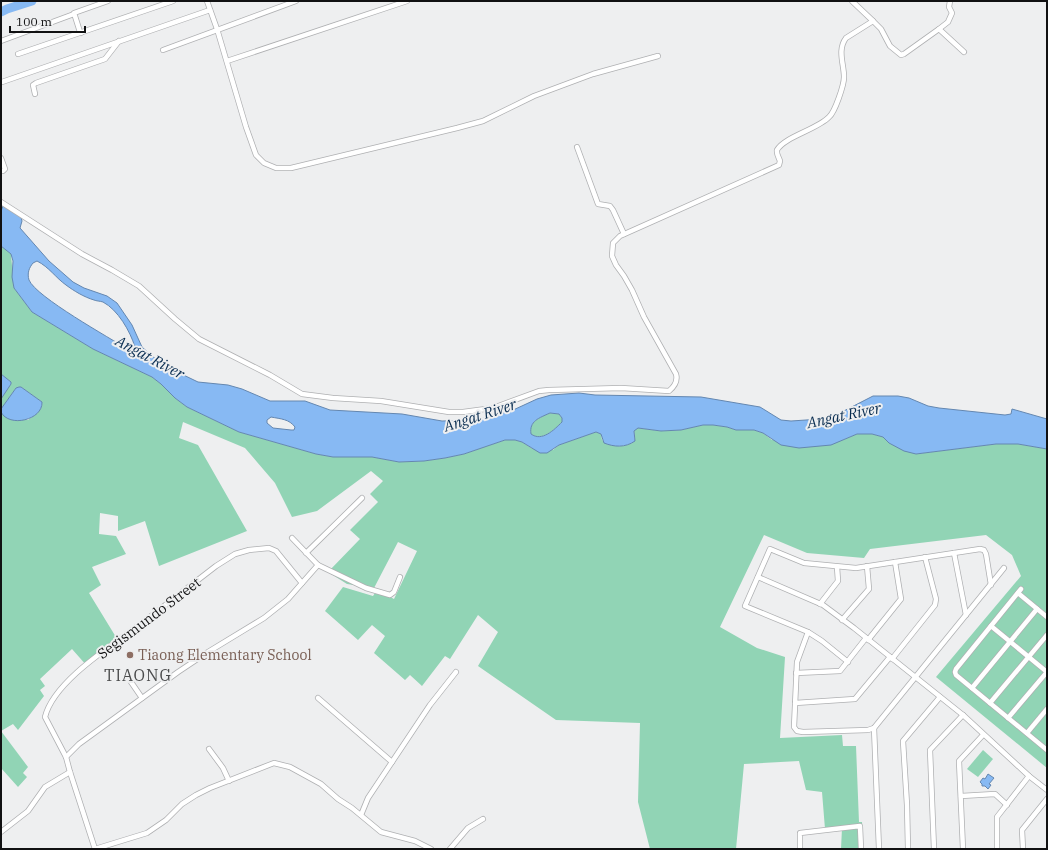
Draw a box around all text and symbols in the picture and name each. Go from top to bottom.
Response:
scale bar [10,8,85,34]
text: 100 m [16,14,52,29]
water label: Angat River [111,330,188,383]
water label: Angat River [440,394,519,436]
water label: Angat River [804,398,883,432]
street label: Segismundo Street [94,573,204,663]
place label: Tiaong Elementary School [138,646,312,664]
marker: Tiaong Elementary School [125,650,135,660]
district label: TIAONG [104,665,172,685]

